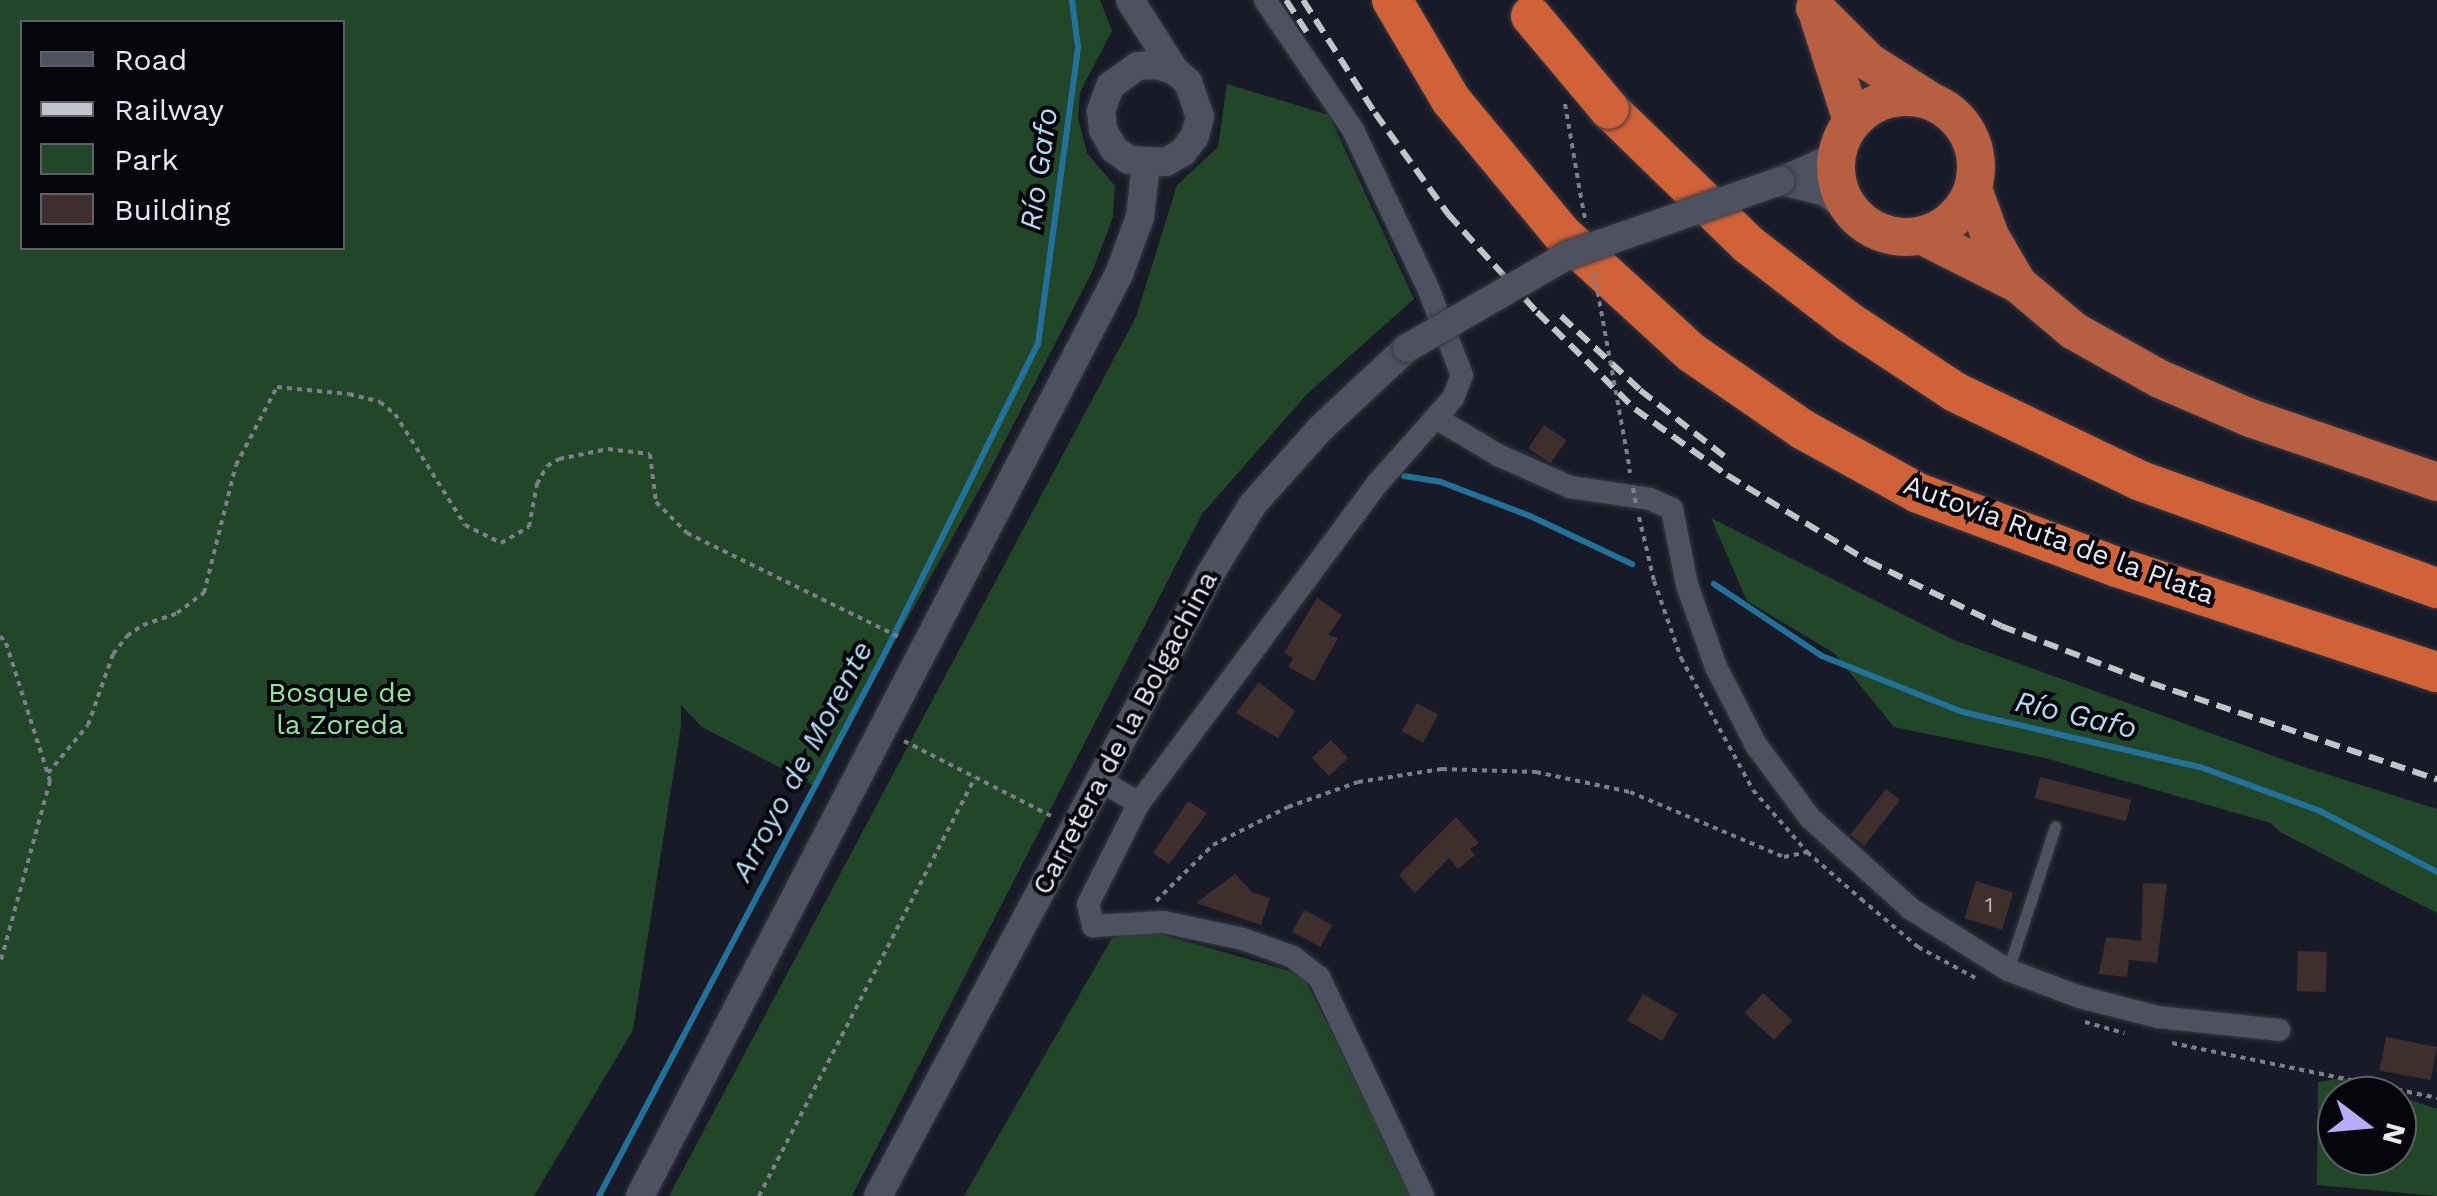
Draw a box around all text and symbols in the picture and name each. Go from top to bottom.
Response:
legend [20,20,345,250]
text: Road [114,42,187,77]
text: Railway [114,92,224,127]
water label: Río Gafo [1013,105,1065,233]
text: Park [114,142,179,177]
text: Building [114,192,231,227]
street label: Autovía Ruta de la Plata [1898,468,2220,612]
street label: Carretera de la Bolgachina [1025,565,1225,901]
water label: Arroyo de Morente [724,635,880,887]
park label: Bosque de la Zoreda [268,676,412,742]
water label: Río Gafo [2012,684,2140,746]
house number: 1 [1985,892,1993,918]
north arrow [2317,1076,2417,1176]
text: N [2376,1119,2413,1148]

